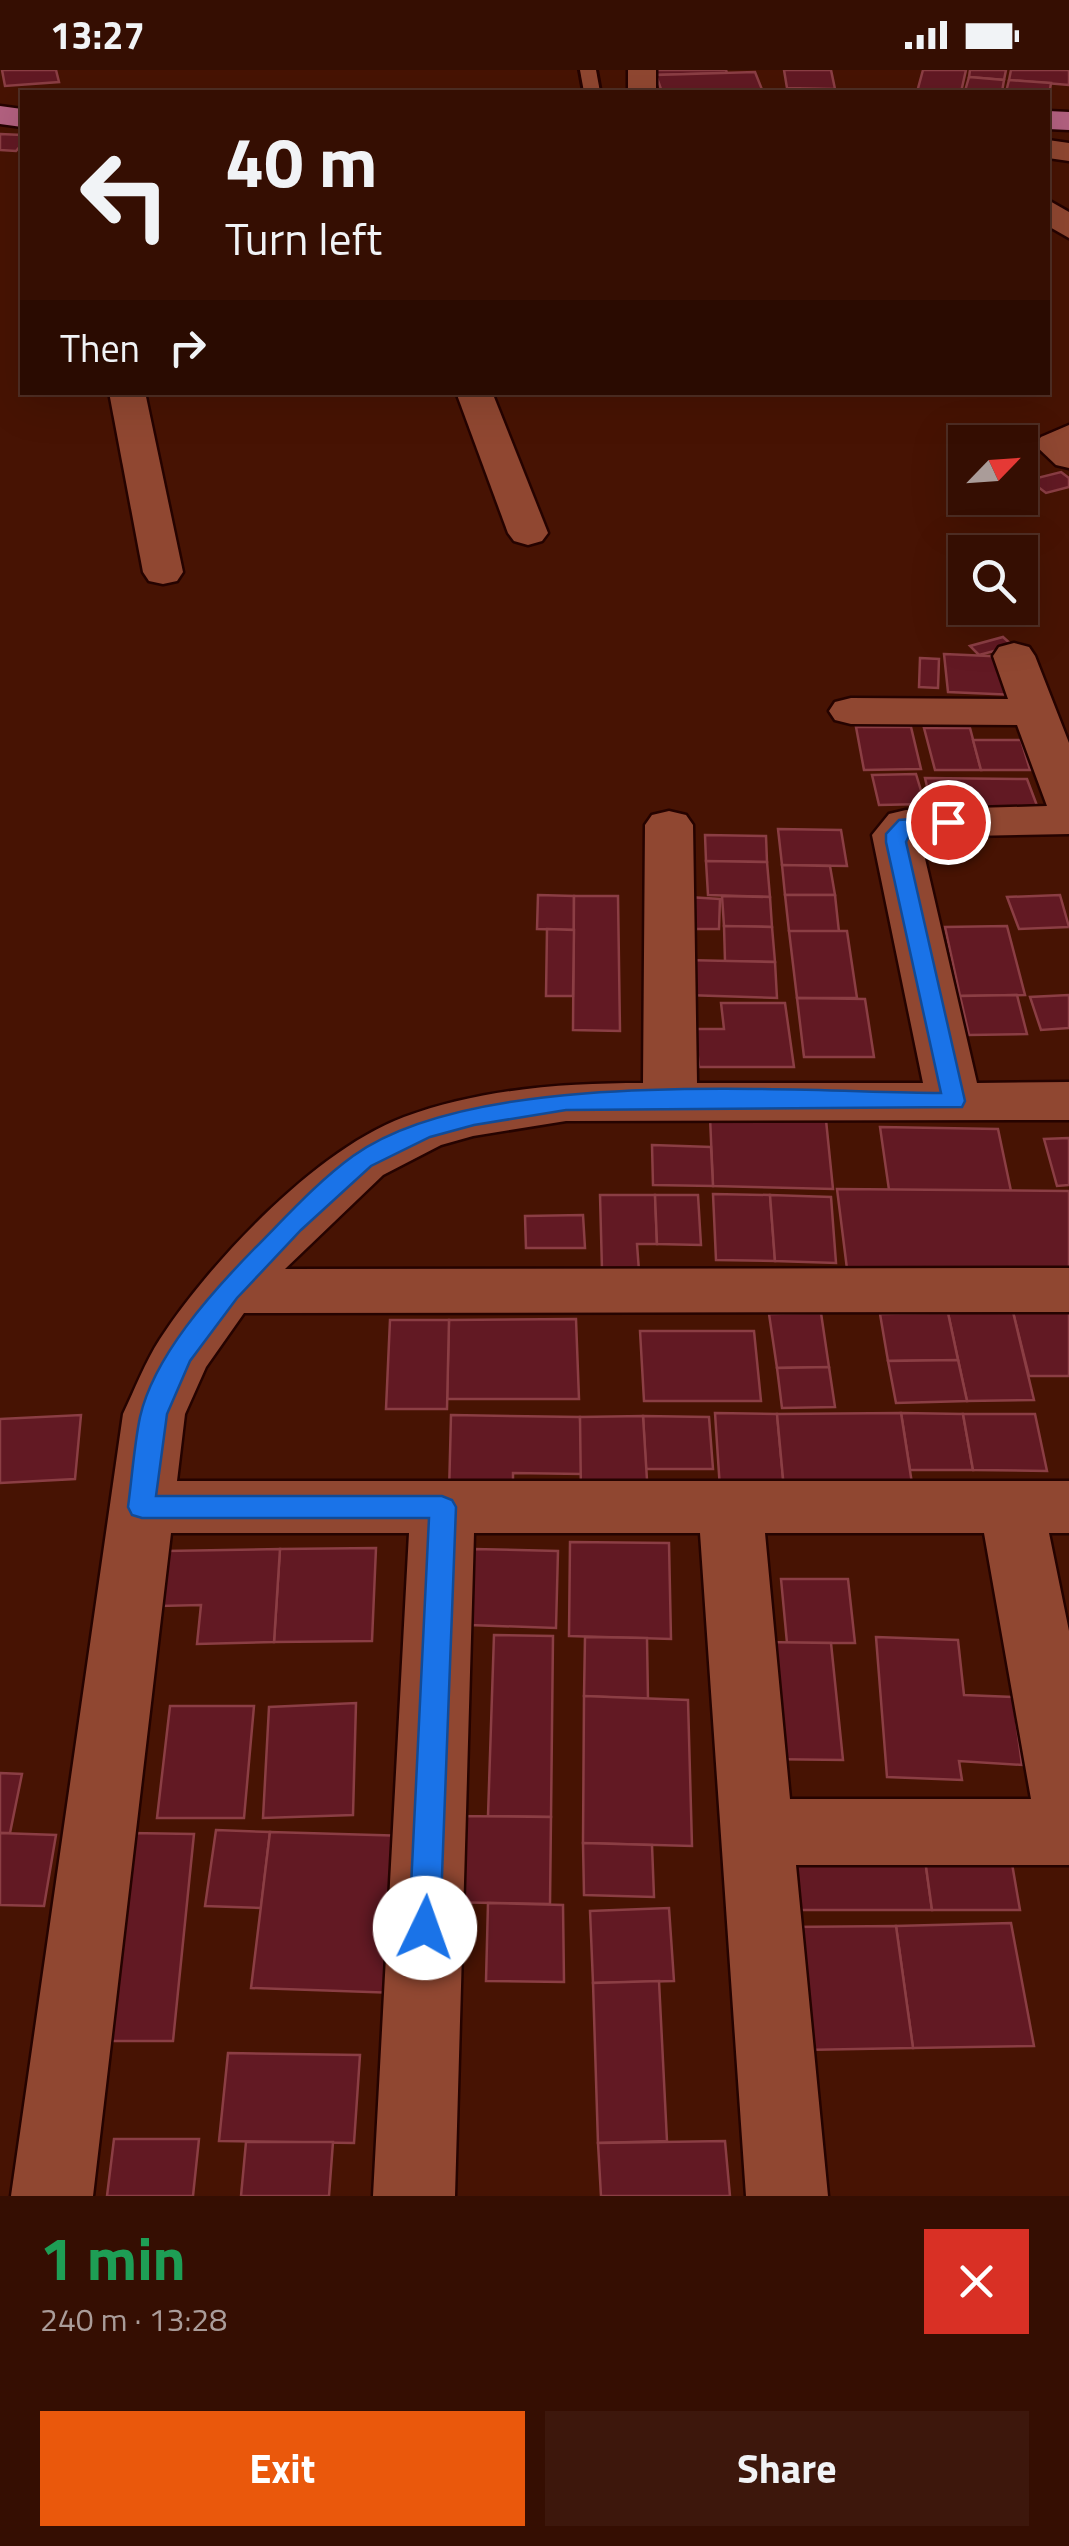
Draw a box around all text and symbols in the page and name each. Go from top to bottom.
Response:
text: 13:27 [50,6,145,64]
text: 40 m [225,108,378,214]
icon: left [60,130,190,260]
text: Turn left [225,204,382,272]
text: Then [60,319,140,377]
icon: right [160,320,215,375]
north arrow [948,425,1038,515]
map controls [948,425,1038,625]
button: search [948,535,1038,625]
pin [906,780,991,865]
icon: arrive [921,795,976,850]
position arrow [373,1876,477,1980]
text: 1 min [40,2212,186,2303]
button: close [924,2229,1029,2334]
text: 240 m · 13:28 [40,2295,227,2343]
button: Exit [40,2411,525,2526]
button: Share [545,2411,1029,2526]

